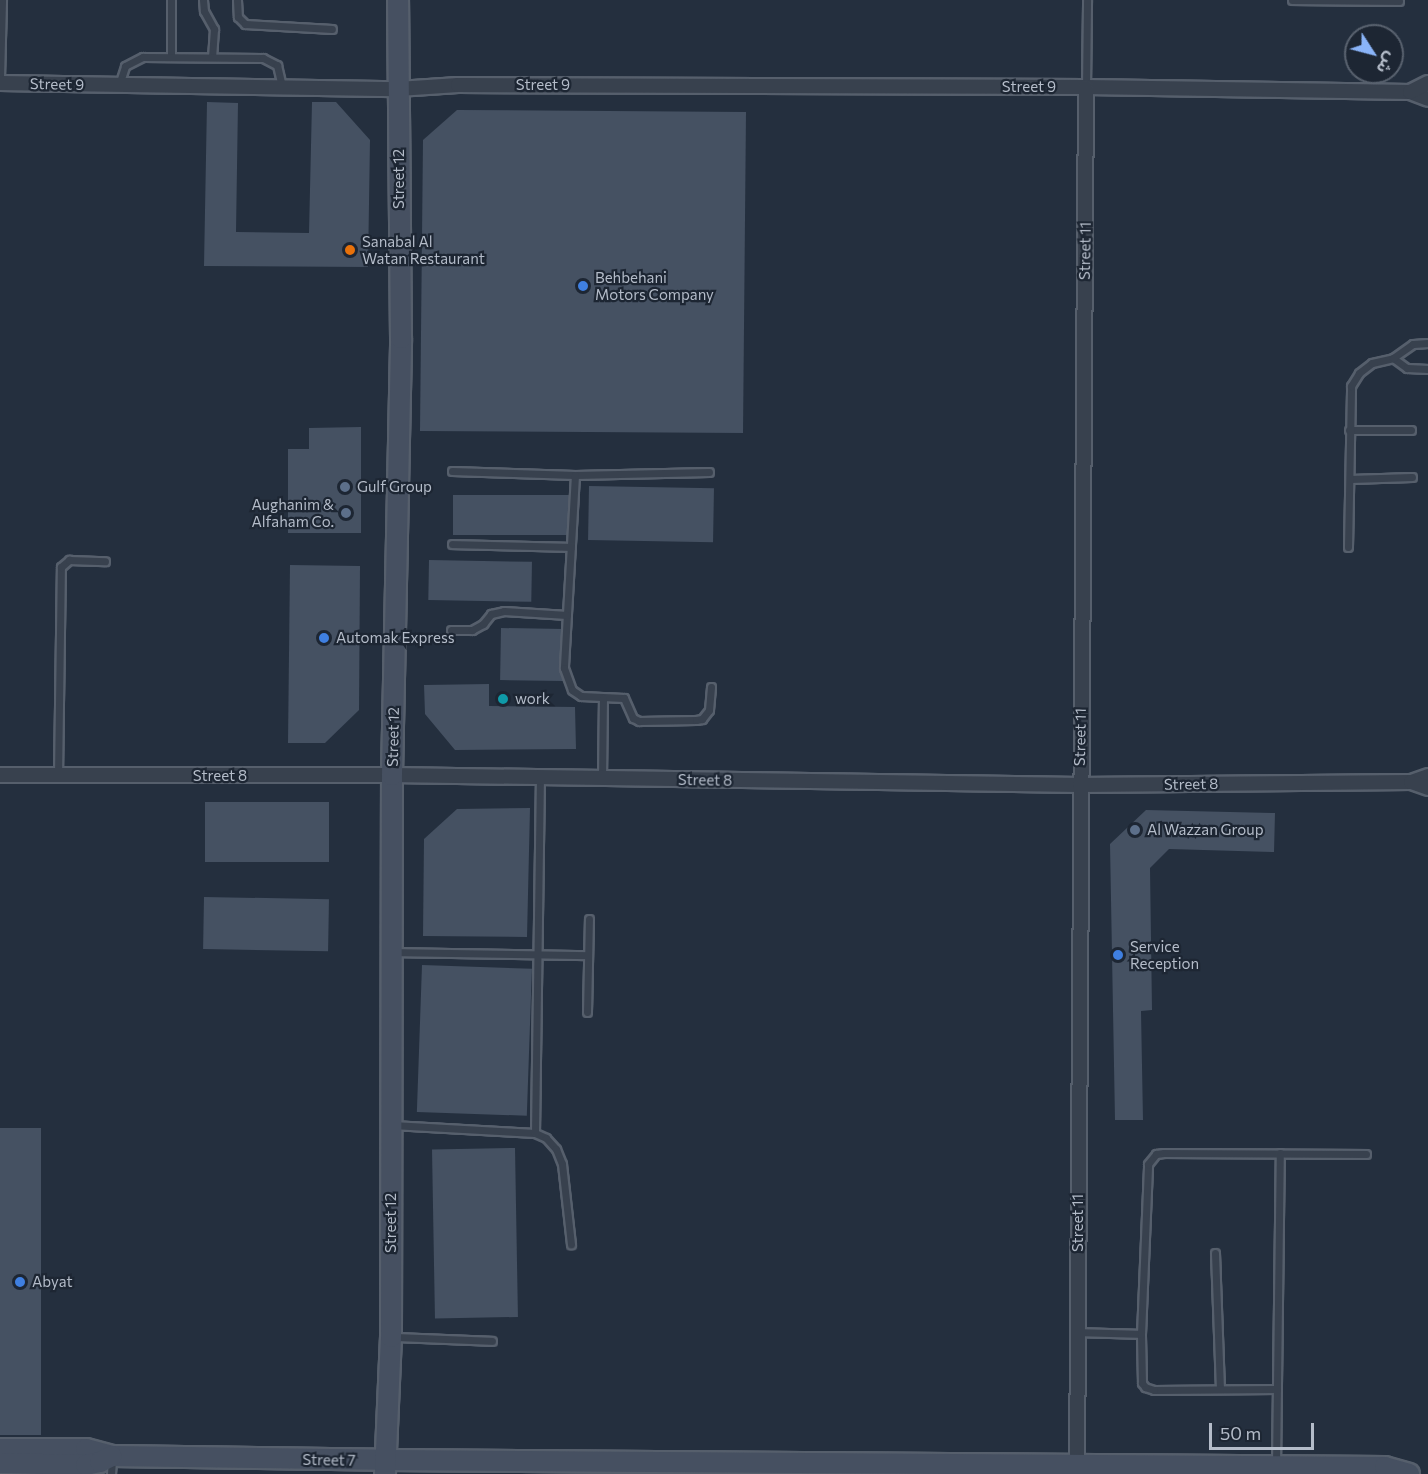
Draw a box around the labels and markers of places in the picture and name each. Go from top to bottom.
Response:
place label: Sanabal Al Watan Restaurant [362,232,485,267]
marker: Sanabal Al Watan Restaurant [343,243,357,257]
place label: Behbehani Motors Company [595,268,714,303]
marker: Behbehani Motors Company [576,279,590,293]
place label: Gulf Group [357,478,432,496]
marker: Gulf Group [338,480,352,494]
place label: Aughanim & Alfaham Co. [251,495,334,530]
marker: Aughanim & Alfaham Co. [339,506,353,520]
place label: Automak Express [336,629,455,647]
marker: Automak Express [317,631,331,645]
place label: work [515,690,550,708]
marker: work [496,692,510,706]
place label: Al Wazzan Group [1147,821,1264,839]
marker: Al Wazzan Group [1128,823,1142,837]
place label: Service Reception [1130,937,1199,972]
marker: Service Reception [1111,948,1125,962]
place label: Abyat [32,1273,73,1291]
marker: Abyat [13,1275,27,1289]

